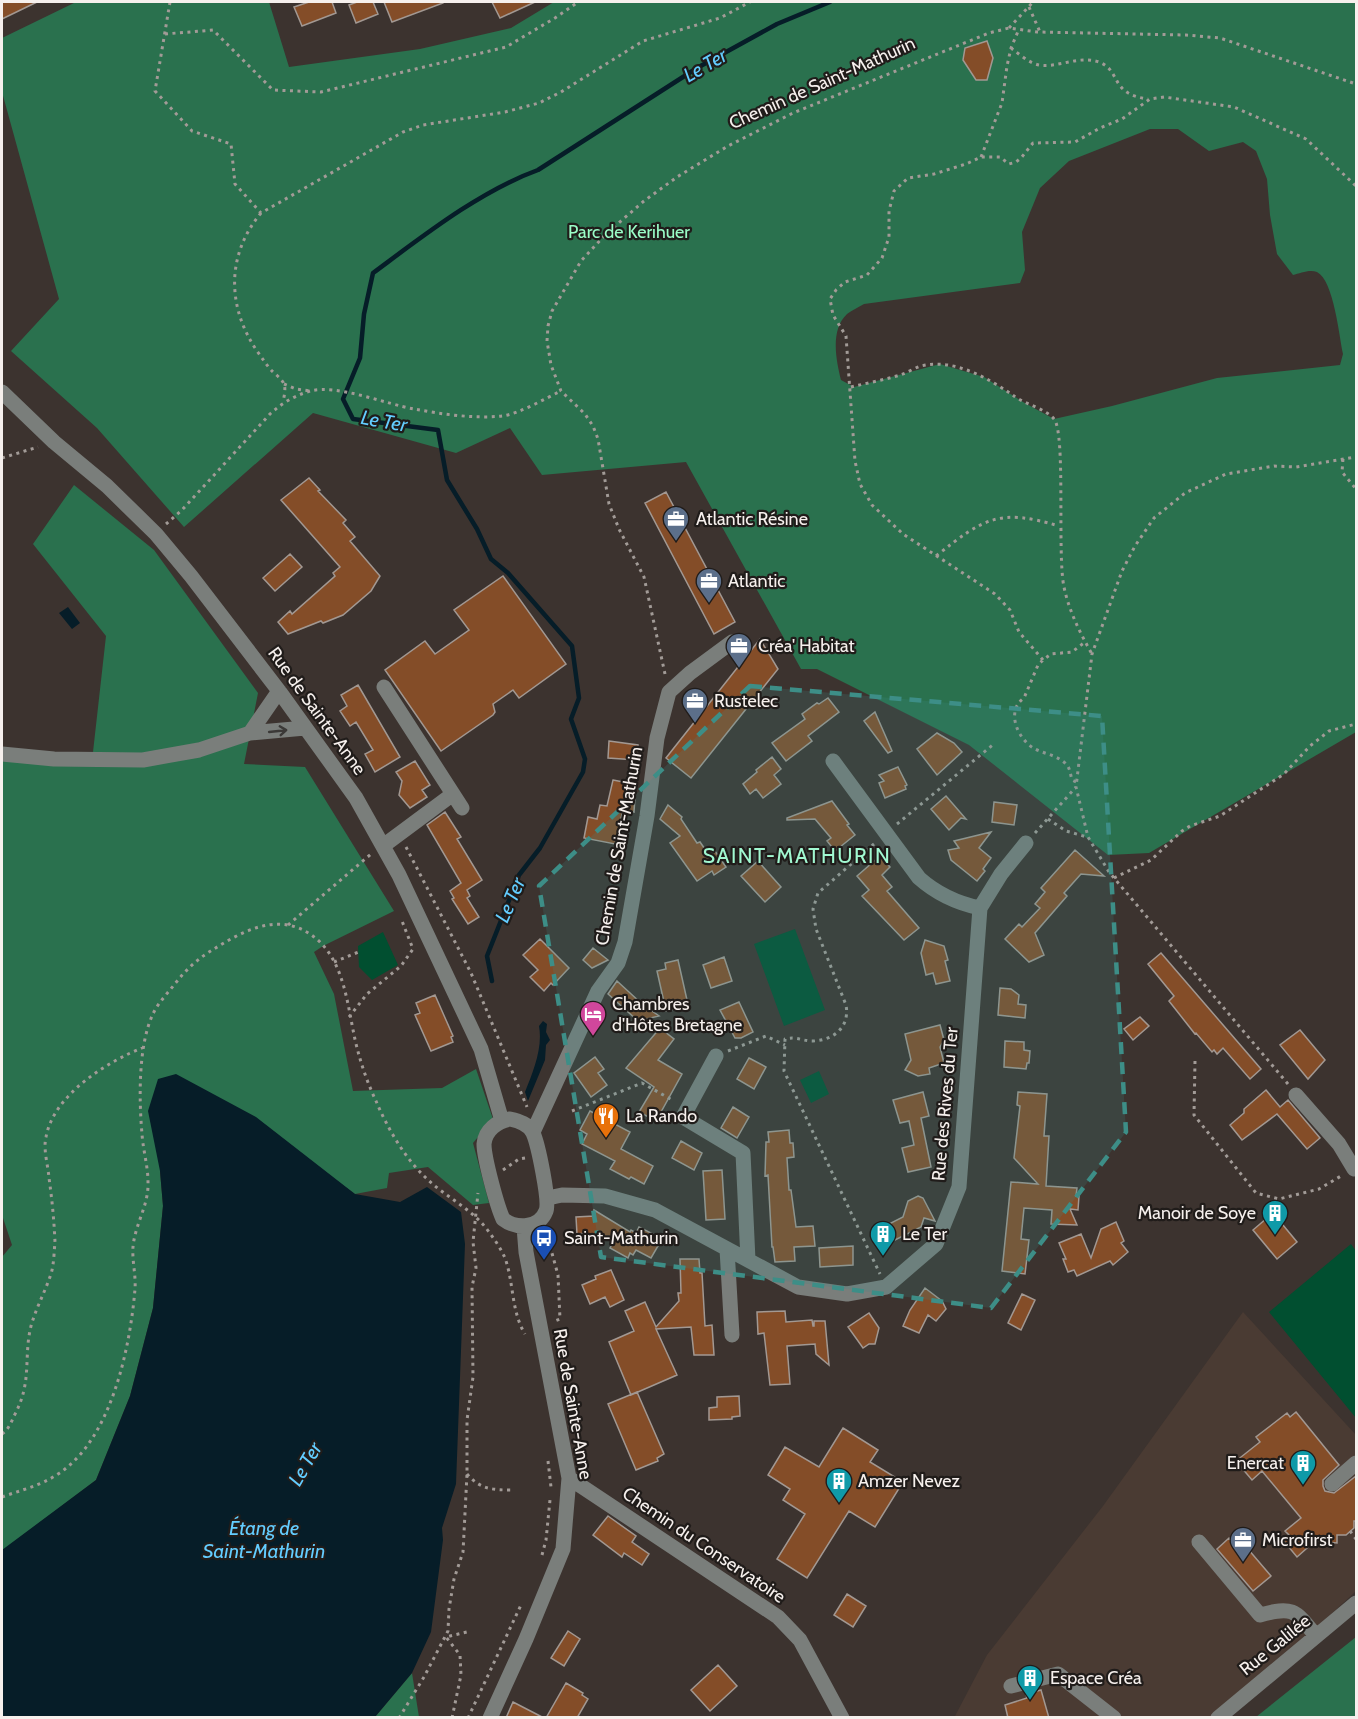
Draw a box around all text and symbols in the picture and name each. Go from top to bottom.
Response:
street label: Chemin de Saint-Mathurin [726,32,918,134]
water label: Le Ter [679,43,732,87]
park label: Parc de Kerihuer [568,221,690,243]
water label: Le Ter [359,405,410,437]
office icon: Atlantic Résine [661,504,691,542]
place label: Atlantic Résine [696,508,808,530]
office icon: Atlantic [694,566,724,604]
place label: Atlantic [728,570,786,592]
office icon: Créa' Habitat [724,631,754,669]
place label: Créa' Habitat [758,635,855,657]
street label: Rue de Sainte-Anne [263,643,371,779]
office icon: Rustelec [680,686,710,724]
place label: Rustelec [714,690,778,712]
one-way arrow [267,725,287,736]
street label: Chemin de Saint-Mathurin [591,745,647,947]
district label: SAINT-MATHURIN [703,843,891,868]
water label: Le Ter [490,873,530,926]
place label: Chambres d'Hôtes Bretagne [612,993,742,1036]
hotel icon: Chambres d'Hôtes Bretagne [578,999,608,1037]
street label: Rue des Rives du Ter [927,1026,963,1182]
restaurant icon: La Rando [591,1101,621,1139]
place label: La Rando [626,1105,697,1127]
building icon: Manoir de Soye [1260,1198,1290,1236]
place label: Manoir de Soye [1138,1202,1256,1224]
building icon: Le Ter [868,1219,898,1257]
bus stop icon: Saint-Mathurin [529,1223,559,1261]
place label: Le Ter [902,1223,947,1245]
place label: Saint-Mathurin [564,1227,678,1249]
street label: Rue de Sainte-Anne [549,1327,597,1481]
water label: Le Ter [283,1437,327,1490]
building icon: Enercat [1288,1448,1318,1486]
place label: Enercat [1227,1452,1284,1474]
building icon: Amzer Nevez [824,1466,854,1504]
place label: Amzer Nevez [858,1470,961,1492]
street label: Chemin du Conservatoire [618,1482,790,1608]
water label: Étang de Saint-Mathurin [203,1515,325,1563]
office icon: Microfirst [1228,1525,1258,1563]
place label: Microfirst [1262,1529,1333,1551]
street label: Rue Galilée [1235,1610,1315,1680]
building icon: Espace Créa [1015,1663,1045,1701]
place label: Espace Créa [1050,1667,1142,1689]

